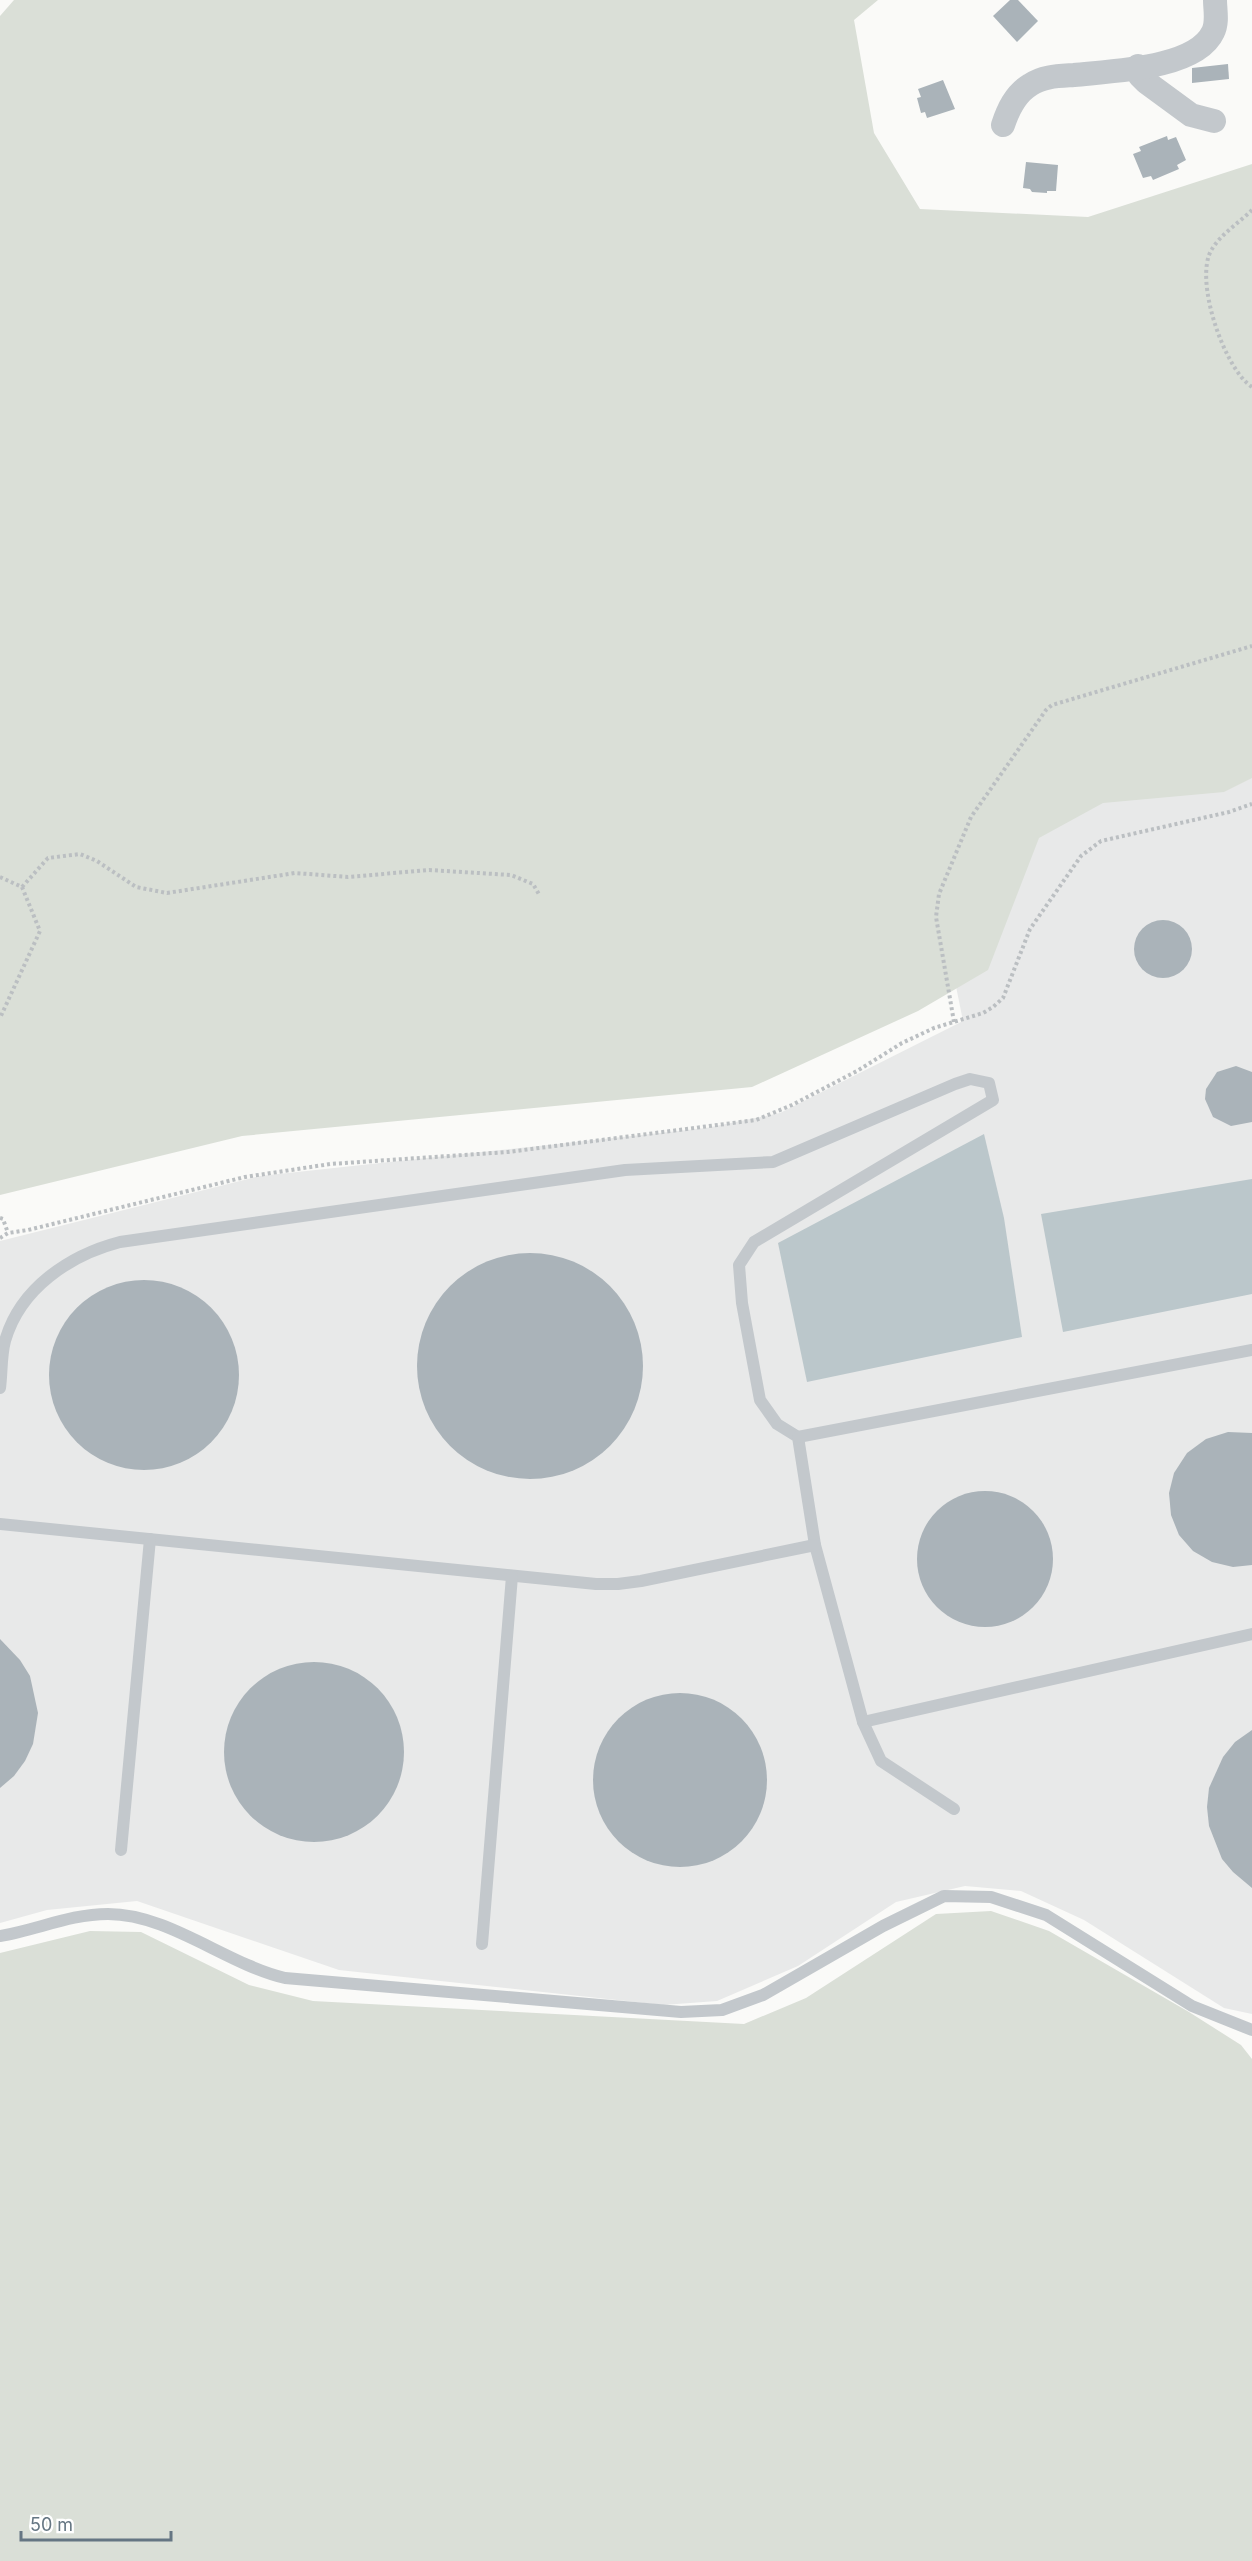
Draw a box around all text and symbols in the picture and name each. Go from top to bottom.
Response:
scale bar [21,2504,171,2542]
text: 50 m [30,2514,73,2535]

